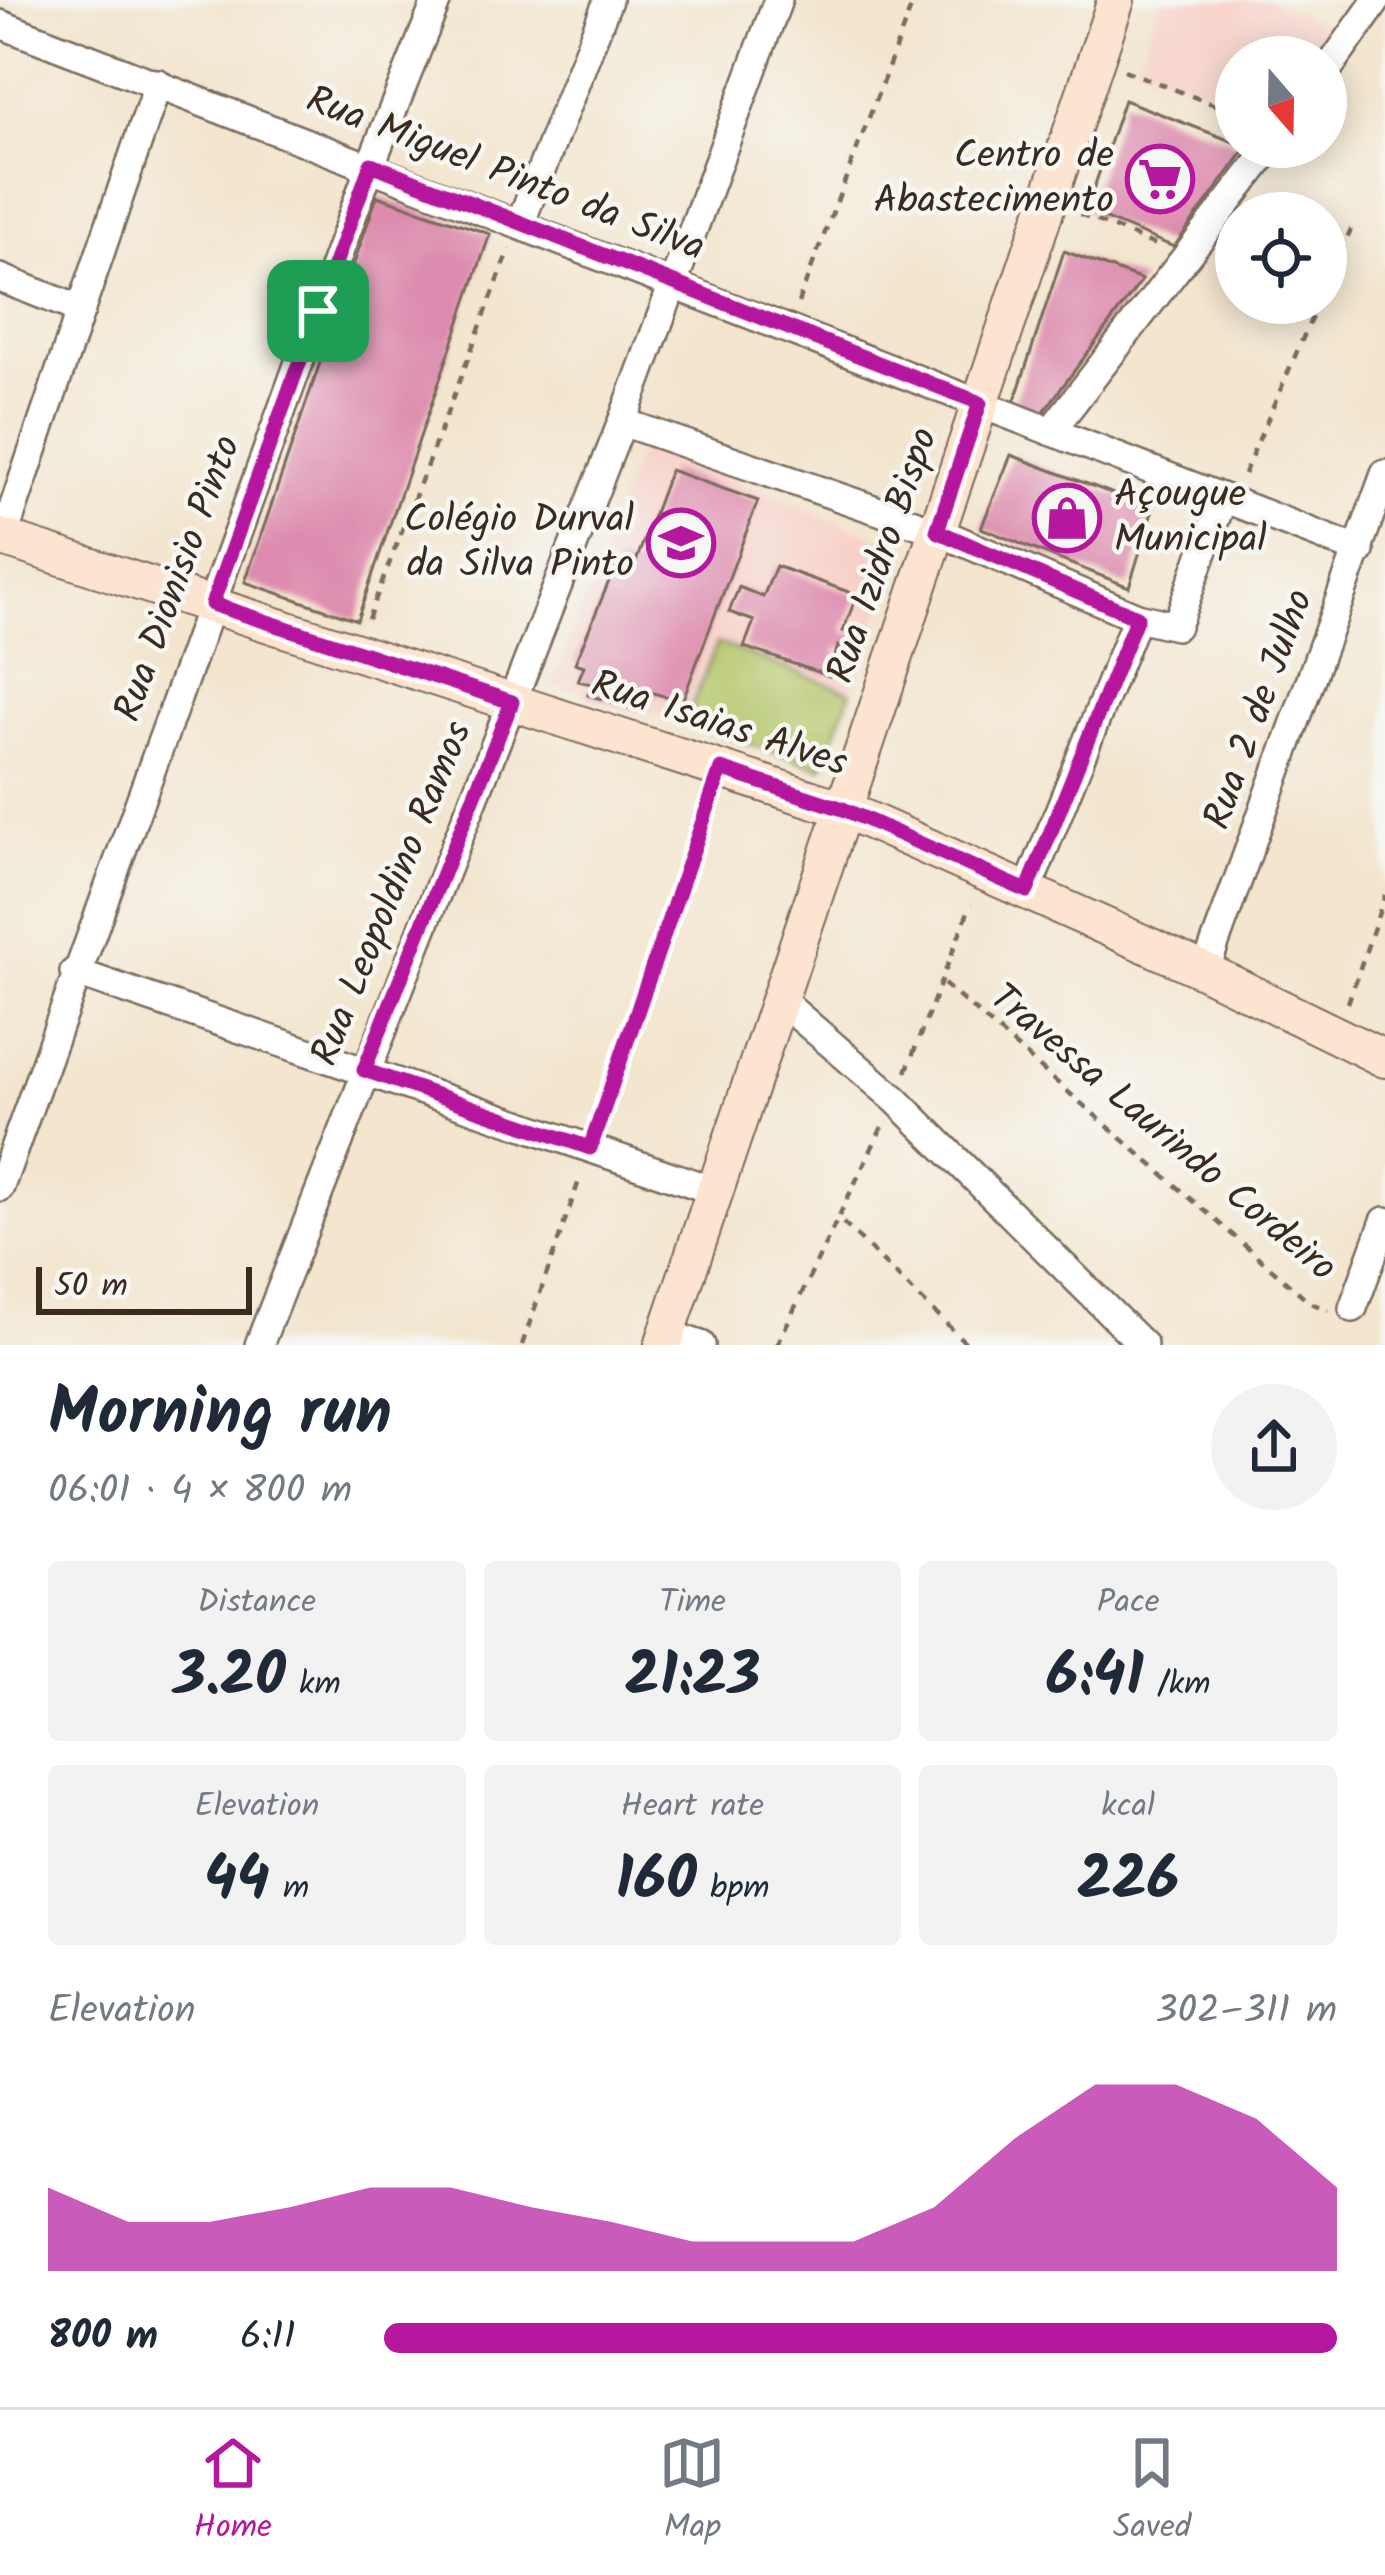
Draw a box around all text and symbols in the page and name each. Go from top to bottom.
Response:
north arrow [1215,36,1347,168]
map controls [1215,36,1347,324]
street label: Rua Miguel Pinto da Silva [296,70,714,280]
place label: Centro de Abastecimento [873,126,1114,233]
supermarket icon: Centro de Abastecimento [1125,144,1195,214]
button: locate [1215,192,1347,324]
pin [267,260,369,362]
icon: arrive [285,278,351,344]
street label: Rua Izidro Bispo [811,420,957,692]
street label: Rua Dionisio Pinto [98,427,260,731]
place label: Açougue Municipal [1114,465,1267,572]
shop icon: Açougue Municipal [1032,483,1102,553]
place label: Colégio Durval da Silva Pinto [404,490,634,597]
school or university icon: Colégio Durval da Silva Pinto [646,508,716,578]
street label: Rua 2 de Julho [1188,581,1332,839]
street label: Rua Isaias Alves [583,654,856,796]
street label: Rua Leopoldino Ramos [296,712,491,1076]
street label: Travessa Laurindo Cordeiro [974,969,1350,1299]
scale bar [36,1261,252,1314]
text: 50 m [54,1261,128,1314]
text: Morning run [48,1363,392,1468]
button: share [1211,1384,1337,1510]
text: 06:01 · 4 × 800 m [48,1461,352,1523]
text: Distance [198,1577,316,1630]
text: Time [659,1577,726,1630]
text: Pace [1097,1577,1160,1630]
text: 3.20 [173,1630,286,1726]
text: 21:23 [625,1630,760,1726]
text: 6:41 [1046,1630,1144,1726]
text: km [286,1659,341,1712]
text: /km [1144,1659,1211,1712]
text: Elevation [194,1781,319,1834]
text: Heart rate [621,1781,764,1834]
text: kcal [1101,1781,1155,1834]
text: 44 [204,1834,270,1930]
text: 160 [615,1834,697,1930]
text: 226 [1077,1834,1179,1930]
text: m [270,1863,309,1916]
text: bpm [697,1863,770,1916]
text: Elevation [48,1981,196,2043]
text: 302–311 m [1155,1981,1337,2043]
text: 800 m [48,2307,158,2369]
text: 6:11 [240,2307,296,2369]
tab: Home [194,2430,272,2555]
tab: Map [659,2430,725,2555]
tab: Saved [1113,2430,1191,2555]

